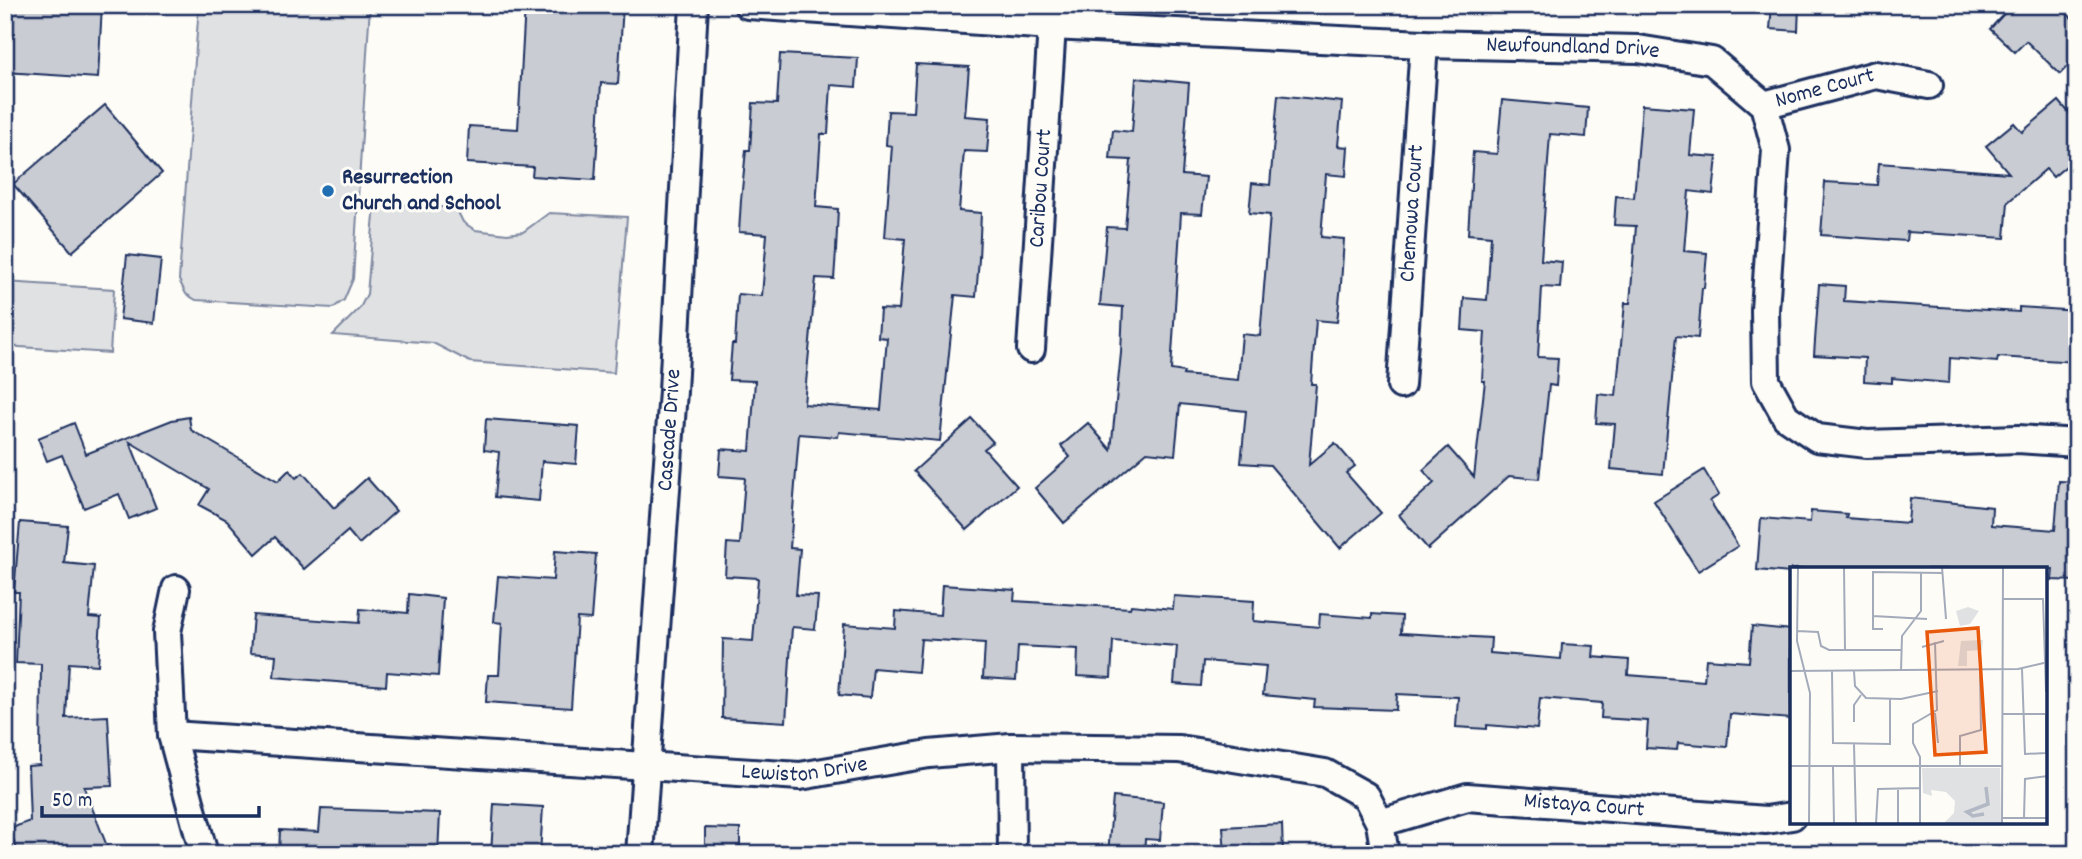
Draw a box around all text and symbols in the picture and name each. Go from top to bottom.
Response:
street label: Newfoundland Drive [1486,29,1662,69]
street label: Nome Court [1772,60,1878,118]
street label: Caribou Court [1021,128,1062,249]
street label: Chemowa Court [1391,144,1434,283]
place label: Resurrection Church and School [342,162,501,221]
marker: Resurrection Church and School [320,183,336,199]
street label: Cascade Drive [649,368,691,492]
inset map [1790,567,2047,824]
street label: Lewiston Drive [740,748,870,793]
scale bar [42,775,259,819]
street label: Mistaya Court [1522,785,1645,827]
text: 50 m [52,787,92,817]

